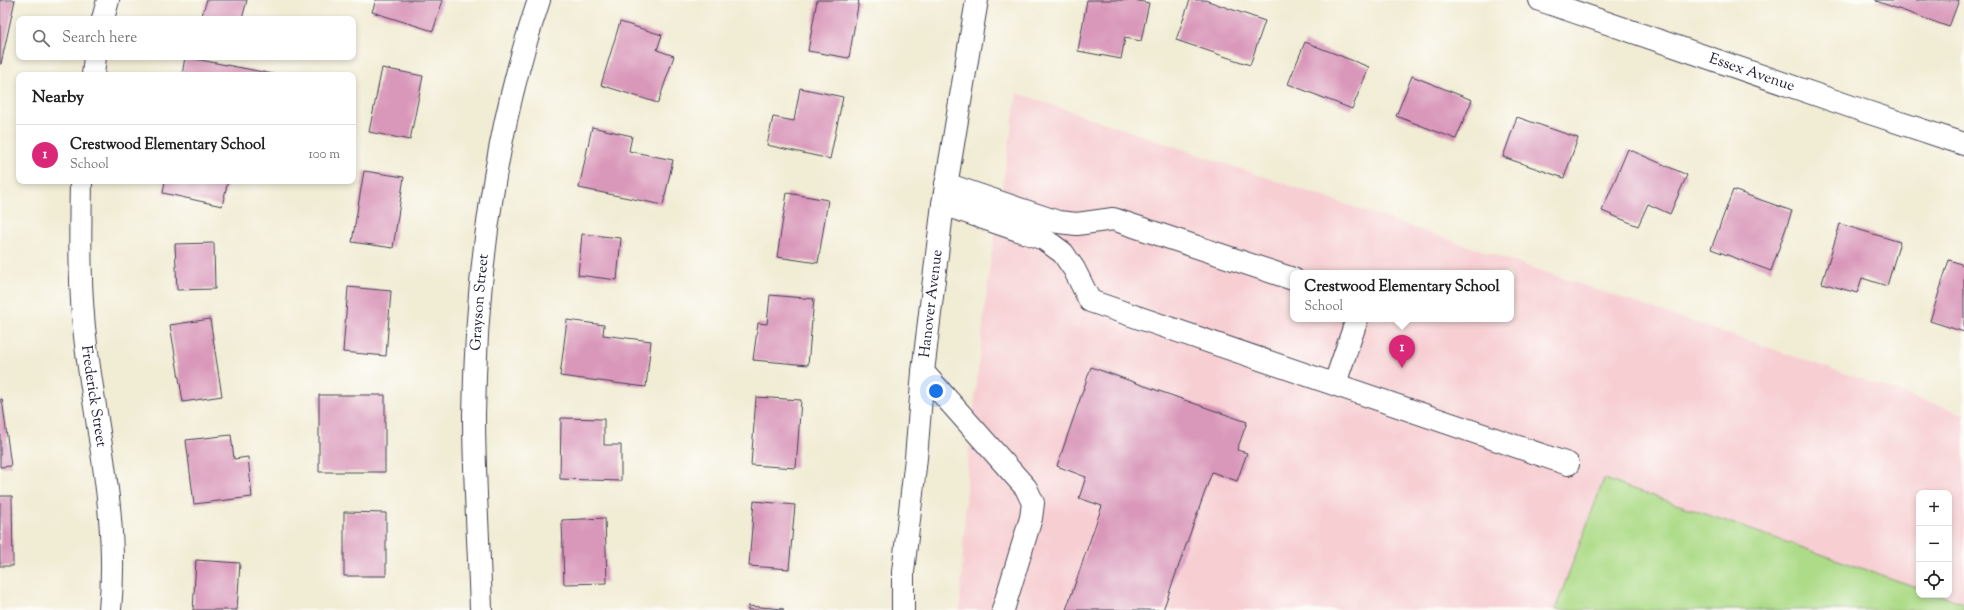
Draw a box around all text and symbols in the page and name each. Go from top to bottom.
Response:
search box [16,16,356,60]
icon: search [30,27,52,49]
text: Search here [62,28,137,49]
street label: Essex Avenue [1706,48,1798,97]
text: Nearby [32,86,84,110]
text: Crestwood Elementary School [70,135,265,156]
text: 1 [43,146,47,164]
text: 100 m [308,146,340,164]
text: School [70,156,109,174]
street label: Hanover Avenue [914,248,948,359]
street label: Grayson Street [466,253,494,351]
popup [1290,270,1514,322]
text: Crestwood Elementary School [1304,277,1500,298]
text: School [1304,298,1343,316]
pin: 1 [1389,335,1415,368]
street label: Frederick Street [76,344,112,449]
your location [926,381,946,401]
map controls [1916,490,1952,598]
button: + [1916,490,1952,526]
button: − [1916,526,1952,562]
button: locate [1916,562,1952,598]

